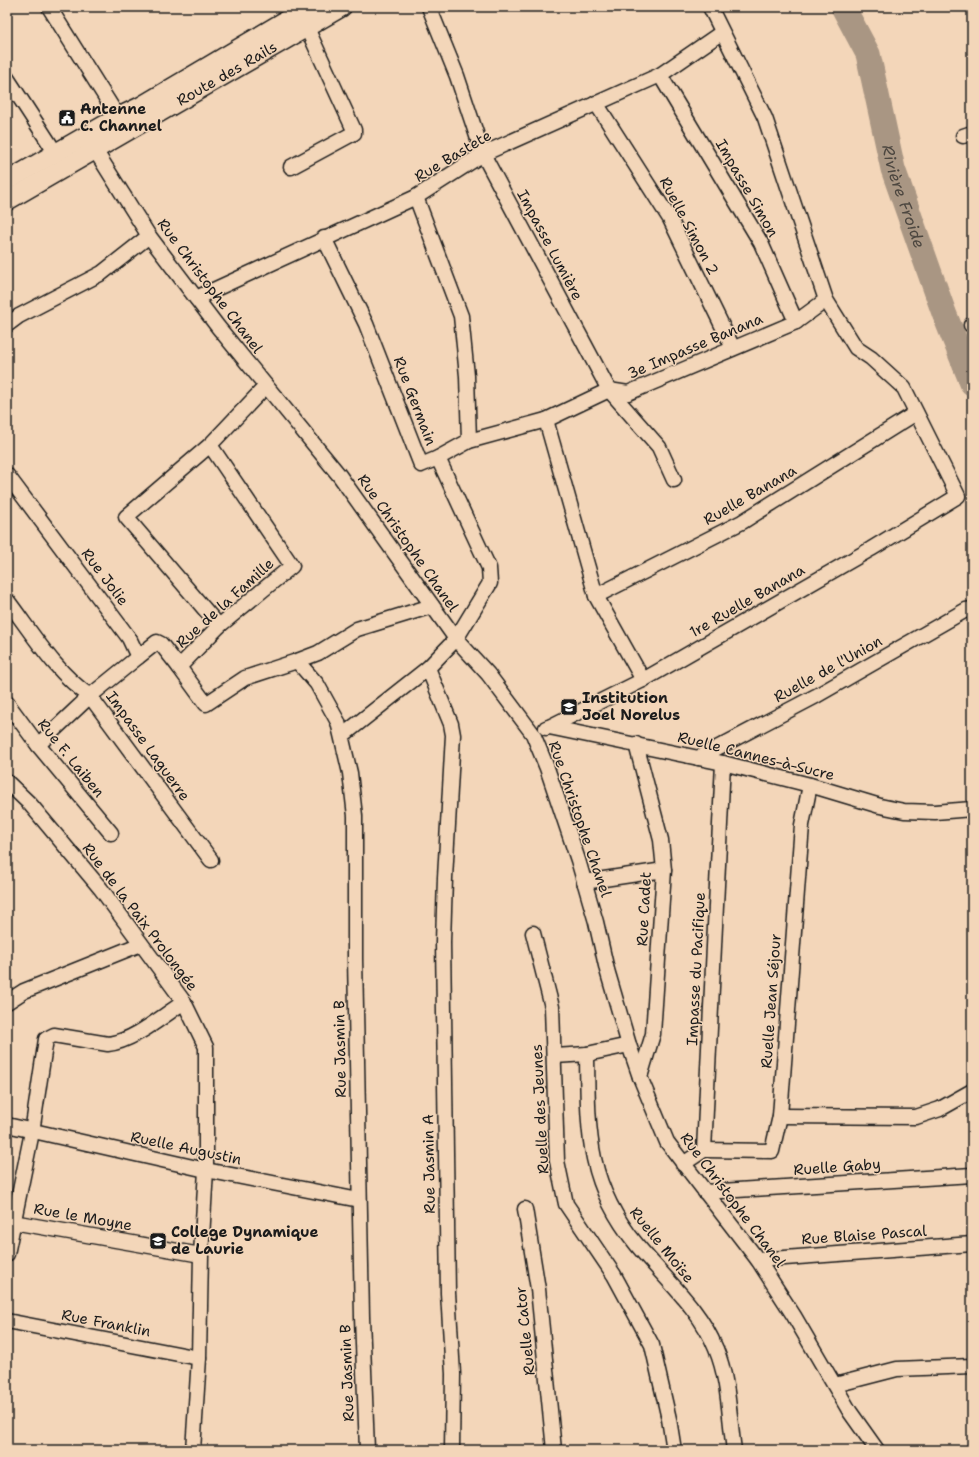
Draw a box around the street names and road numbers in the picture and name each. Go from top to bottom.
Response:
street label: Route des Rails [173,37,281,111]
street label: Rue Bastete [411,125,495,187]
street label: Impasse Simon [711,135,783,241]
street label: Ruelle Simon 2 [655,173,723,279]
street label: Impasse Lumière [512,186,588,304]
street label: Rue Christophe Chanel [153,215,268,358]
street label: 3e Impasse Banana [624,308,766,384]
street label: Rue Germain [389,354,441,448]
street label: Ruelle Banana [700,460,801,530]
street label: Rue Christophe Chanel [353,470,463,616]
street label: Rue Jolie [77,544,133,610]
street label: Rue de la Famille [172,554,278,652]
street label: 1re Ruelle Banana [686,560,809,642]
street label: Ruelle de l'Union [770,631,886,707]
street label: Impasse Laguerre [101,687,195,805]
street label: Rue F. Laiben [33,715,109,801]
street label: Ruelle Cannes-à-Sucre [675,727,837,785]
street label: Rue Christophe Chanel [544,738,616,900]
street label: Rue de la Paix Prolongée [78,839,202,995]
street label: Rue Cadet [632,871,656,947]
street label: Impasse du Pacifique [682,892,710,1046]
street label: Ruelle Jean Séjour [756,933,786,1069]
street label: Rue Jasmin B [329,1000,351,1098]
street label: Ruelle des Jeunes [527,1043,553,1175]
street label: Rue Jasmin A [418,1114,440,1214]
street label: Ruelle Augustin [129,1126,243,1170]
street label: Rue Christophe Chanel [676,1129,791,1272]
street label: Ruelle Gaby [793,1154,881,1180]
street label: Rue le Moyne [32,1199,134,1235]
street label: Ruelle Moïse [625,1203,699,1287]
street label: Rue Blaise Pascal [801,1221,928,1249]
street label: Ruelle Cator [510,1285,540,1377]
street label: Rue Franklin [60,1305,152,1341]
street label: Rue Jasmin B [335,1324,359,1422]

